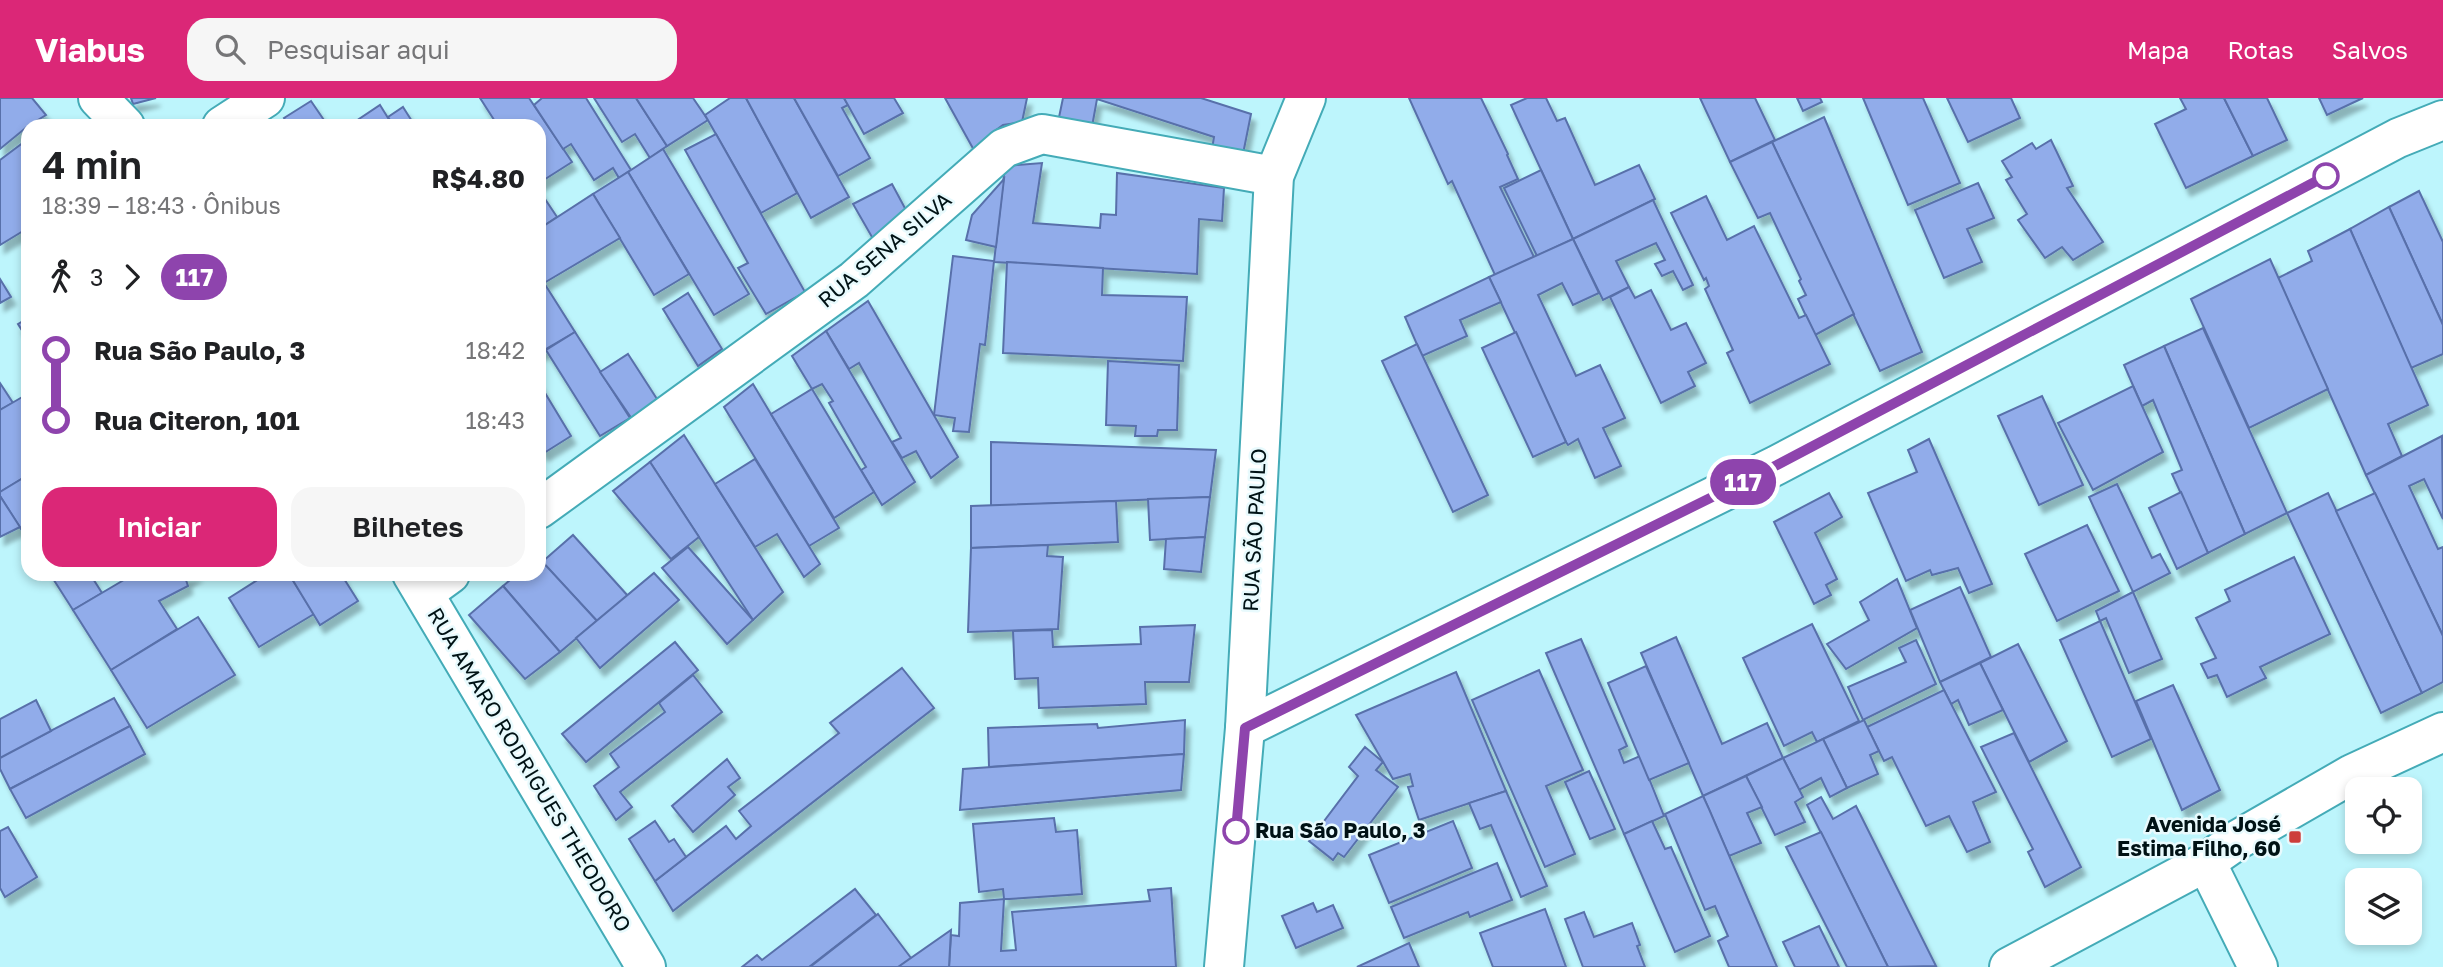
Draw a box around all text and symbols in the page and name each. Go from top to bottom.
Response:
search box [187,18,677,81]
text: Viabus [35,30,145,69]
icon: search [211,30,249,68]
text: Pesquisar aqui [267,34,450,65]
text: Mapa [2127,35,2189,64]
text: Rotas [2227,35,2294,64]
text: Salvos [2332,35,2408,64]
text: 4 min [42,142,142,187]
text: R$4.80 [431,163,525,194]
unlabelled marker [2313,163,2339,189]
street label: RUA SENA SILVA [813,186,956,312]
text: 18:39 – 18:43 · Ônibus [42,191,281,219]
icon: walk [42,258,80,296]
icon: forward [113,258,151,296]
text: 117 [175,262,213,291]
text: 3 [90,263,103,291]
text: Rua São Paulo, 3 [94,335,305,366]
text: 18:42 [466,336,525,364]
text: Rua Citeron, 101 [94,405,300,436]
text: 18:43 [465,406,525,434]
street label: RUA SÃO PAULO [1237,448,1271,612]
line badge: 117 [1703,459,1783,505]
text: 117 [1724,467,1762,496]
button: Iniciar [42,487,277,567]
button: Bilhetes [291,487,525,567]
street label: RUA AMARO RODRIGUES THEODORO [422,603,637,936]
map controls [2345,777,2422,945]
button: locate [2345,777,2422,854]
place label: Avenida José Estima Filho, 60 [2117,811,2281,861]
place label: Rua São Paulo, 3 [1255,817,1426,843]
marker: Rua São Paulo, 3 [1223,818,1249,844]
marker: Avenida José Estima Filho, 60 [2287,829,2303,845]
button: layers [2345,868,2422,945]

